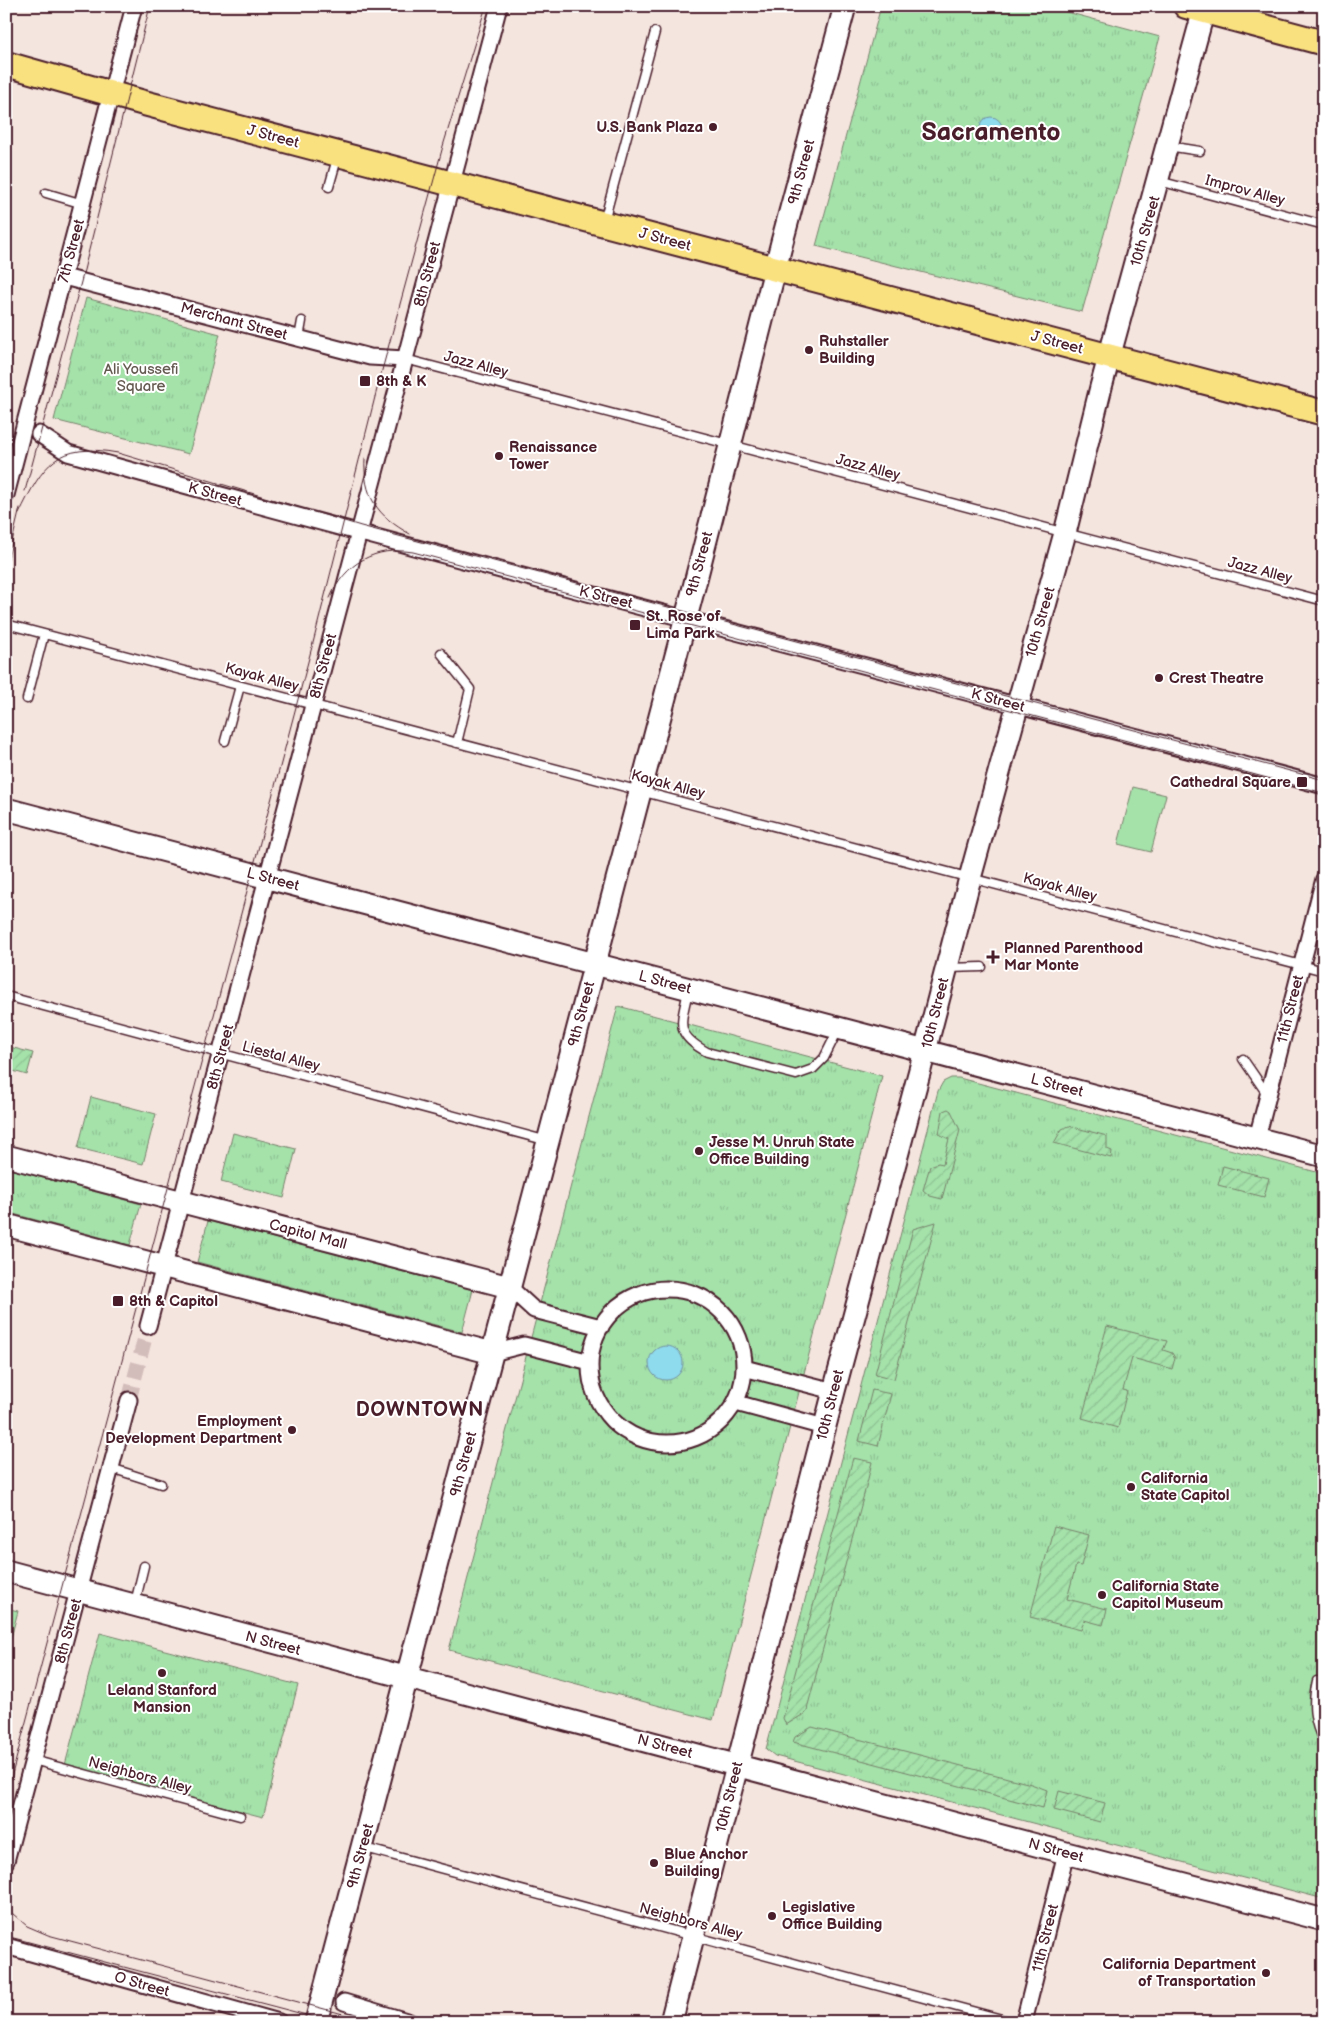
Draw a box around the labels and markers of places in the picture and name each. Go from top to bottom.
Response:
place label: U.S. Bank Plaza [596,118,703,137]
marker: U.S. Bank Plaza [707,121,719,133]
place label: Ruhstaller Building [819,332,890,368]
marker: Ruhstaller Building [803,344,815,356]
place label: 8th & K [376,372,426,391]
marker: 8th & K [358,374,372,388]
place label: Renaissance Tower [509,438,598,474]
marker: Renaissance Tower [493,450,505,462]
place label: St. Rose of Lima Park [646,607,721,643]
marker: St. Rose of Lima Park [628,618,642,632]
place label: Crest Theatre [1169,669,1264,688]
marker: Crest Theatre [1153,672,1165,684]
place label: Cathedral Square [1170,773,1291,792]
marker: Cathedral Square [1295,775,1309,789]
place label: Planned Parenthood Mar Monte [1004,939,1143,975]
marker: Planned Parenthood Mar Monte [986,950,1000,964]
place label: Jesse M. Unruh State Office Building [709,1133,855,1169]
marker: Jesse M. Unruh State Office Building [693,1145,705,1157]
place label: 8th & Capitol [129,1292,218,1311]
marker: 8th & Capitol [111,1294,125,1308]
place label: Employment Development Department [105,1412,282,1448]
marker: Employment Development Department [286,1424,298,1436]
place label: California State Capitol [1141,1469,1230,1505]
marker: California State Capitol [1125,1481,1137,1493]
place label: California State Capitol Museum [1112,1577,1223,1613]
marker: California State Capitol Museum [1096,1589,1108,1601]
marker: Leland Stanford Mansion [156,1667,168,1679]
place label: Leland Stanford Mansion [107,1681,217,1717]
place label: Blue Anchor Building [664,1845,749,1881]
marker: Blue Anchor Building [648,1857,660,1869]
place label: Legislative Office Building [782,1898,882,1934]
marker: Legislative Office Building [766,1910,778,1922]
place label: California Department of Transportation [1103,1955,1256,1991]
marker: California Department of Transportation [1260,1967,1272,1979]

